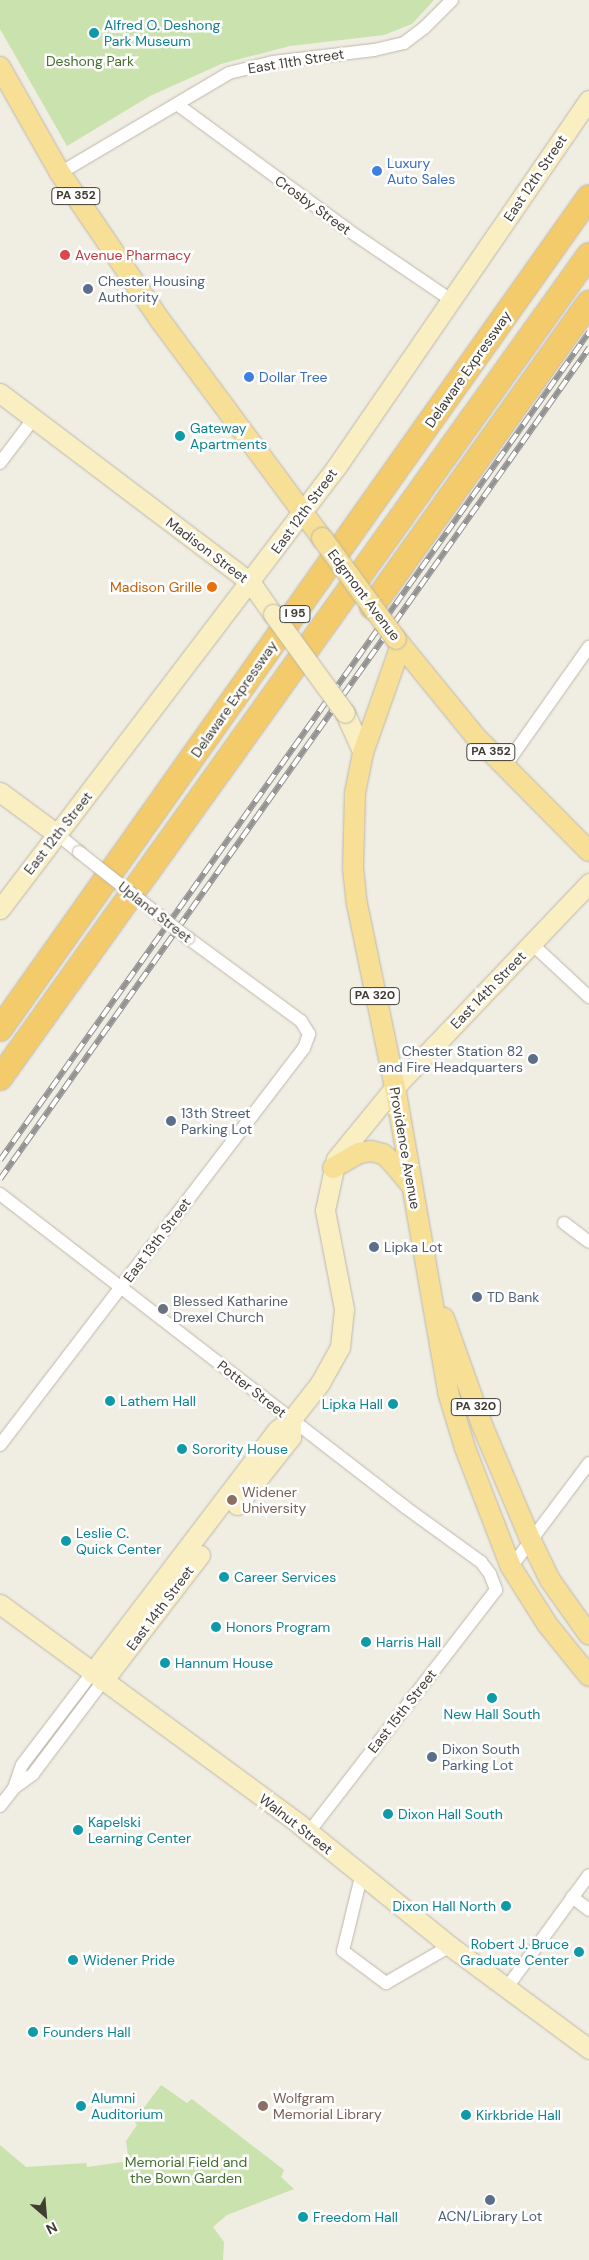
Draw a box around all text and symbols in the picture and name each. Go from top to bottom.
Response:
place label: Alfred O. Deshong Park Museum [104,17,220,49]
marker: Alfred O. Deshong Park Museum [88,27,100,39]
street label: East 11th Street [247,45,345,77]
park label: Deshong Park [46,53,134,69]
street label: East 12th Street [500,132,570,224]
place label: Luxury Auto Sales [387,155,455,188]
marker: Luxury Auto Sales [371,165,383,177]
street label: Crosby Street [272,172,354,238]
road number: PA 352 [51,187,101,206]
place label: Avenue Pharmacy [75,247,191,263]
marker: Avenue Pharmacy [59,249,71,261]
place label: Chester Housing Authority [98,273,205,306]
marker: Chester Housing Authority [82,283,94,295]
street label: Delaware Expressway [421,307,515,431]
place label: Dollar Tree [259,369,328,385]
marker: Dollar Tree [243,371,255,383]
place label: Gateway Apartments [190,420,267,452]
marker: Gateway Apartments [174,430,186,442]
street label: East 12th Street [268,465,340,557]
street label: Madison Street [163,514,251,586]
street label: Edgmont Avenue [324,546,404,644]
place label: Madison Grille [110,579,202,595]
marker: Madison Grille [206,581,218,593]
road number: I 95 [279,604,311,624]
street label: Delaware Expressway [187,637,281,761]
road number: PA 352 [466,742,516,762]
street label: East 12th Street [20,788,96,878]
street label: Upland Street [115,878,195,946]
street label: East 14th Street [447,948,529,1032]
road number: PA 320 [349,986,401,1006]
place label: Chester Station 82 and Fire Headquarters [378,1043,523,1076]
marker: Chester Station 82 and Fire Headquarters [527,1053,539,1065]
street label: Providence Avenue [386,1086,424,1210]
place label: 13th Street Parking Lot [181,1105,252,1138]
marker: 13th Street Parking Lot [165,1115,177,1127]
street label: East 13th Street [120,1195,194,1285]
place label: Lipka Lot [384,1239,442,1255]
marker: Lipka Lot [368,1241,380,1253]
place label: TD Bank [487,1289,539,1305]
marker: TD Bank [471,1291,483,1303]
place label: Blessed Katharine Drexel Church [173,1293,288,1325]
marker: Blessed Katharine Drexel Church [157,1303,169,1315]
street label: Potter Street [214,1357,290,1421]
place label: Lathem Hall [120,1393,196,1409]
marker: Lathem Hall [104,1395,116,1407]
place label: Lipka Hall [322,1396,383,1412]
marker: Lipka Hall [387,1398,399,1410]
road number: PA 320 [450,1398,502,1416]
place label: Sorority House [192,1441,288,1457]
marker: Sorority House [176,1443,188,1455]
place label: Widener University [242,1484,306,1516]
marker: Widener University [226,1494,238,1506]
place label: Leslie C. Quick Center [76,1525,161,1558]
marker: Leslie C. Quick Center [60,1535,72,1547]
street label: East 14th Street [123,1563,197,1653]
place label: Career Services [234,1569,336,1585]
marker: Career Services [218,1571,230,1583]
place label: Honors Program [226,1619,330,1635]
marker: Honors Program [210,1621,222,1633]
place label: Harris Hall [376,1634,441,1650]
marker: Harris Hall [360,1636,372,1648]
place label: Hannum House [175,1655,273,1671]
marker: Hannum House [159,1657,171,1669]
street label: East 15th Street [364,1666,440,1756]
marker: New Hall South [486,1692,498,1704]
place label: New Hall South [444,1706,540,1722]
place label: Dixon South Parking Lot [442,1741,520,1774]
marker: Dixon South Parking Lot [426,1751,438,1763]
street label: Walnut Street [256,1790,336,1858]
place label: Dixon Hall South [398,1806,503,1822]
marker: Dixon Hall South [382,1808,394,1820]
place label: Kapelski Learning Center [88,1814,191,1846]
marker: Kapelski Learning Center [72,1824,84,1836]
place label: Dixon Hall North [392,1898,496,1914]
marker: Dixon Hall North [500,1900,512,1912]
place label: Robert J. Bruce Graduate Center [460,1936,569,1968]
marker: Robert J. Bruce Graduate Center [573,1946,585,1958]
place label: Widener Pride [83,1952,175,1968]
marker: Widener Pride [67,1954,79,1966]
place label: Founders Hall [43,2024,131,2040]
marker: Founders Hall [27,2026,39,2038]
place label: Alumni Auditorium [91,2090,163,2122]
place label: Wolfgram Memorial Library [273,2090,382,2122]
marker: Alumni Auditorium [75,2100,87,2112]
marker: Wolfgram Memorial Library [257,2100,269,2112]
place label: Kirkbride Hall [476,2107,561,2123]
marker: Kirkbride Hall [460,2109,472,2121]
park label: Memorial Field and the Bown Garden [125,2154,247,2186]
north arrow [20,2190,70,2240]
marker: ACN/Library Lot [484,2194,496,2206]
place label: ACN/Library Lot [438,2208,542,2224]
place label: Freedom Hall [313,2209,398,2225]
marker: Freedom Hall [297,2211,309,2223]
text: N [43,2218,60,2239]

